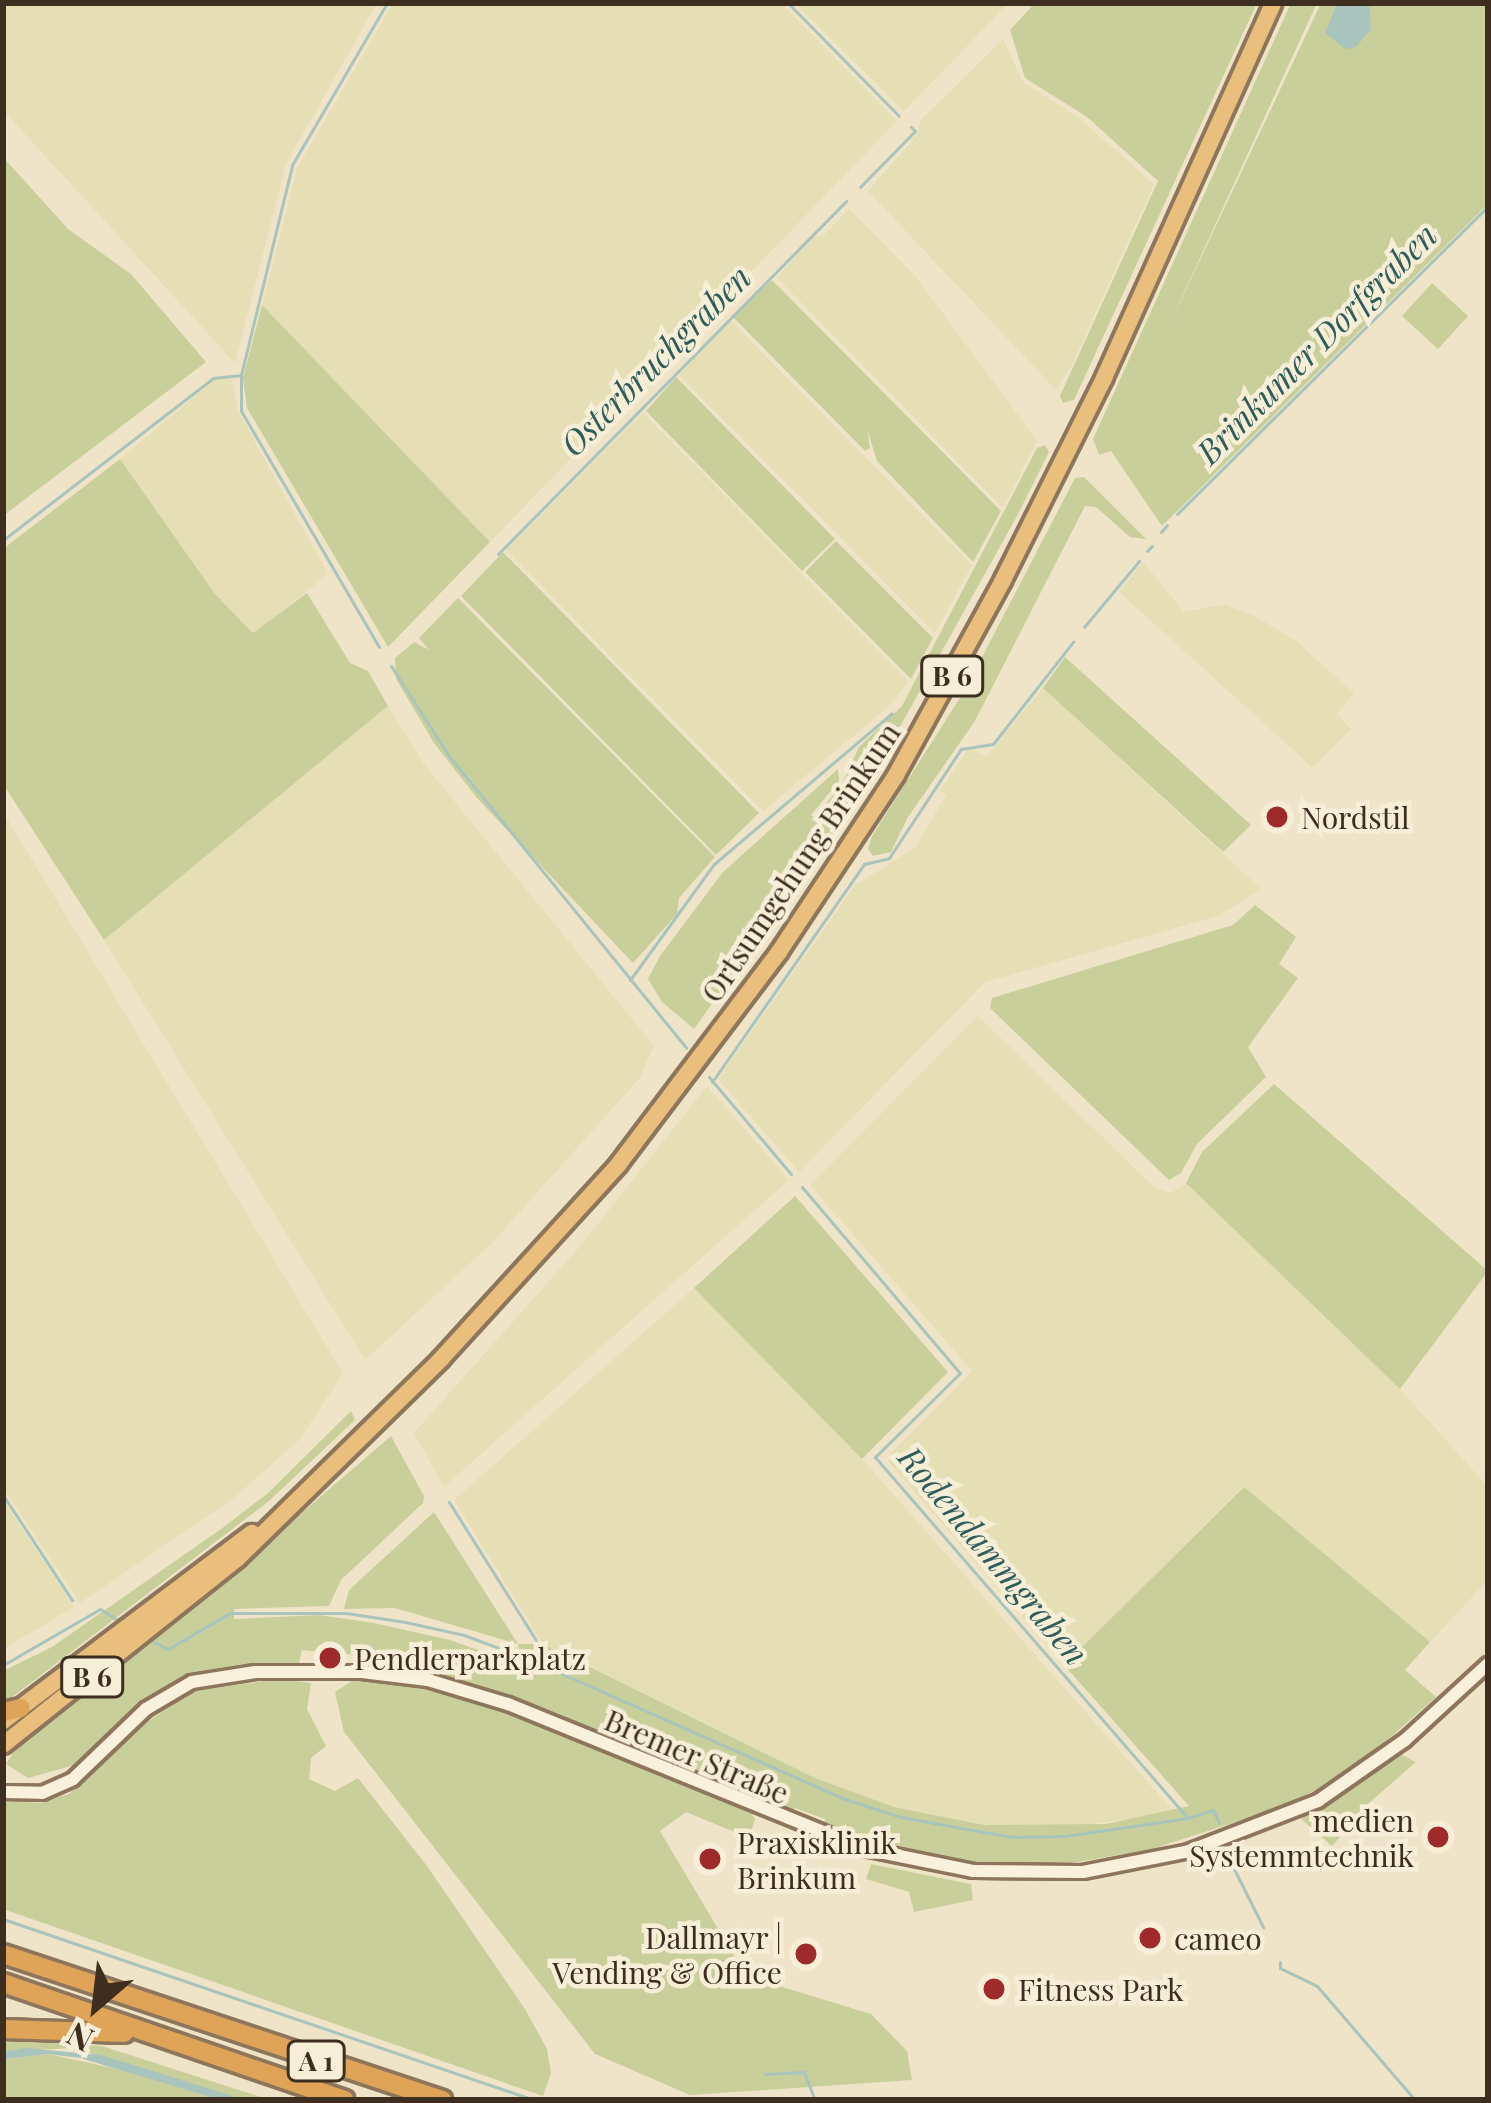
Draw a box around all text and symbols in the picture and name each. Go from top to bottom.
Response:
water label: Brinkumer Dorfgraben [1188,215,1444,471]
water label: Osterbruchgraben [552,257,758,463]
road number: B 6 [919,655,985,697]
street label: Ortsumgehung Brinkum [693,715,907,1009]
place label: Nordstil [1301,799,1410,835]
marker: Nordstil [1264,804,1290,830]
water label: Rodendammgraben [891,1438,1097,1672]
place label: Pendlerparkplatz [354,1640,586,1676]
marker: Pendlerparkplatz [317,1645,343,1671]
road number: B 6 [59,1656,125,1698]
street label: Bremer Straße [599,1701,795,1811]
place label: medien Systemmtechnik [1189,1802,1414,1872]
place label: Praxisklinik Brinkum [737,1824,897,1894]
marker: medien Systemmtechnik [1425,1824,1451,1850]
marker: Praxisklinik Brinkum [694,1843,726,1875]
place label: Dallmayr | Vending & Office [552,1919,782,1990]
place label: cameo [1174,1920,1262,1956]
marker: cameo [1137,1925,1163,1951]
marker: Dallmayr | Vending & Office [793,1941,819,1967]
north arrow [36,1947,156,2067]
place label: Fitness Park [1018,1971,1183,2007]
marker: Fitness Park [981,1976,1007,2002]
text: N [58,2014,100,2064]
road number: A 1 [286,2040,346,2082]

